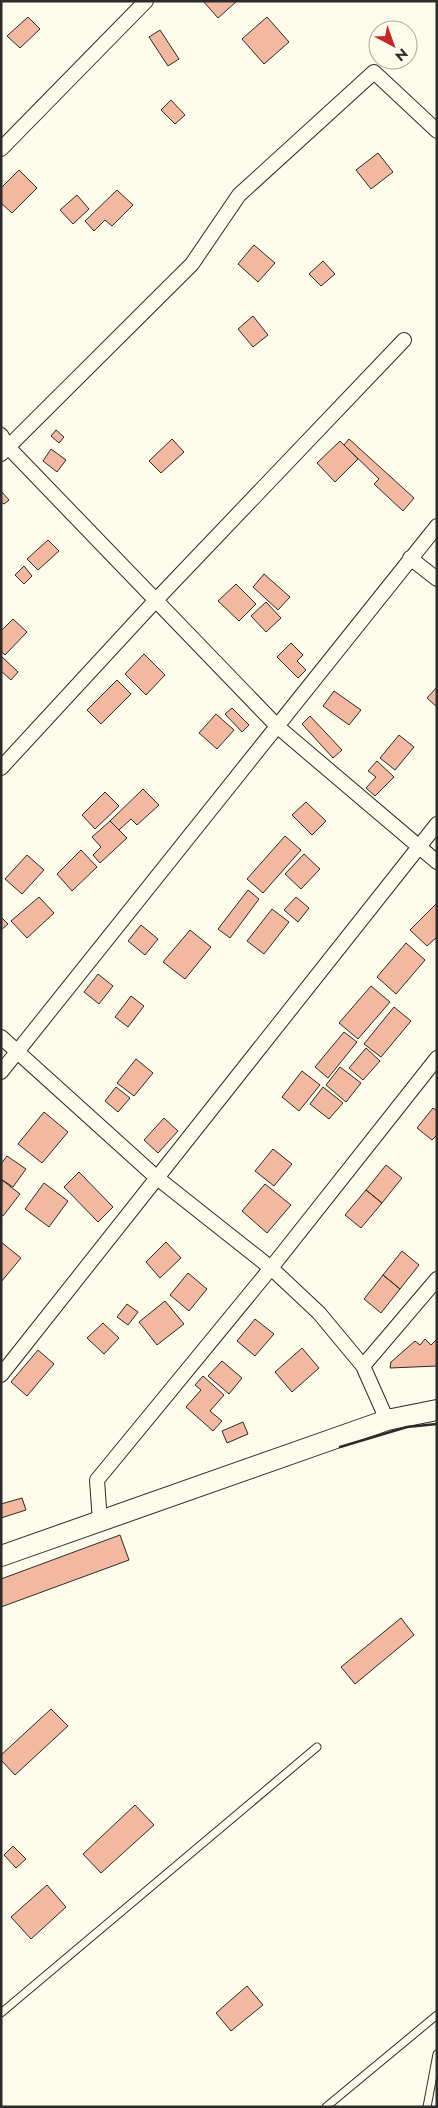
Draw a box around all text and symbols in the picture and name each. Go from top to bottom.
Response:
north arrow [368,20,418,70]
text: N [391,44,412,66]

